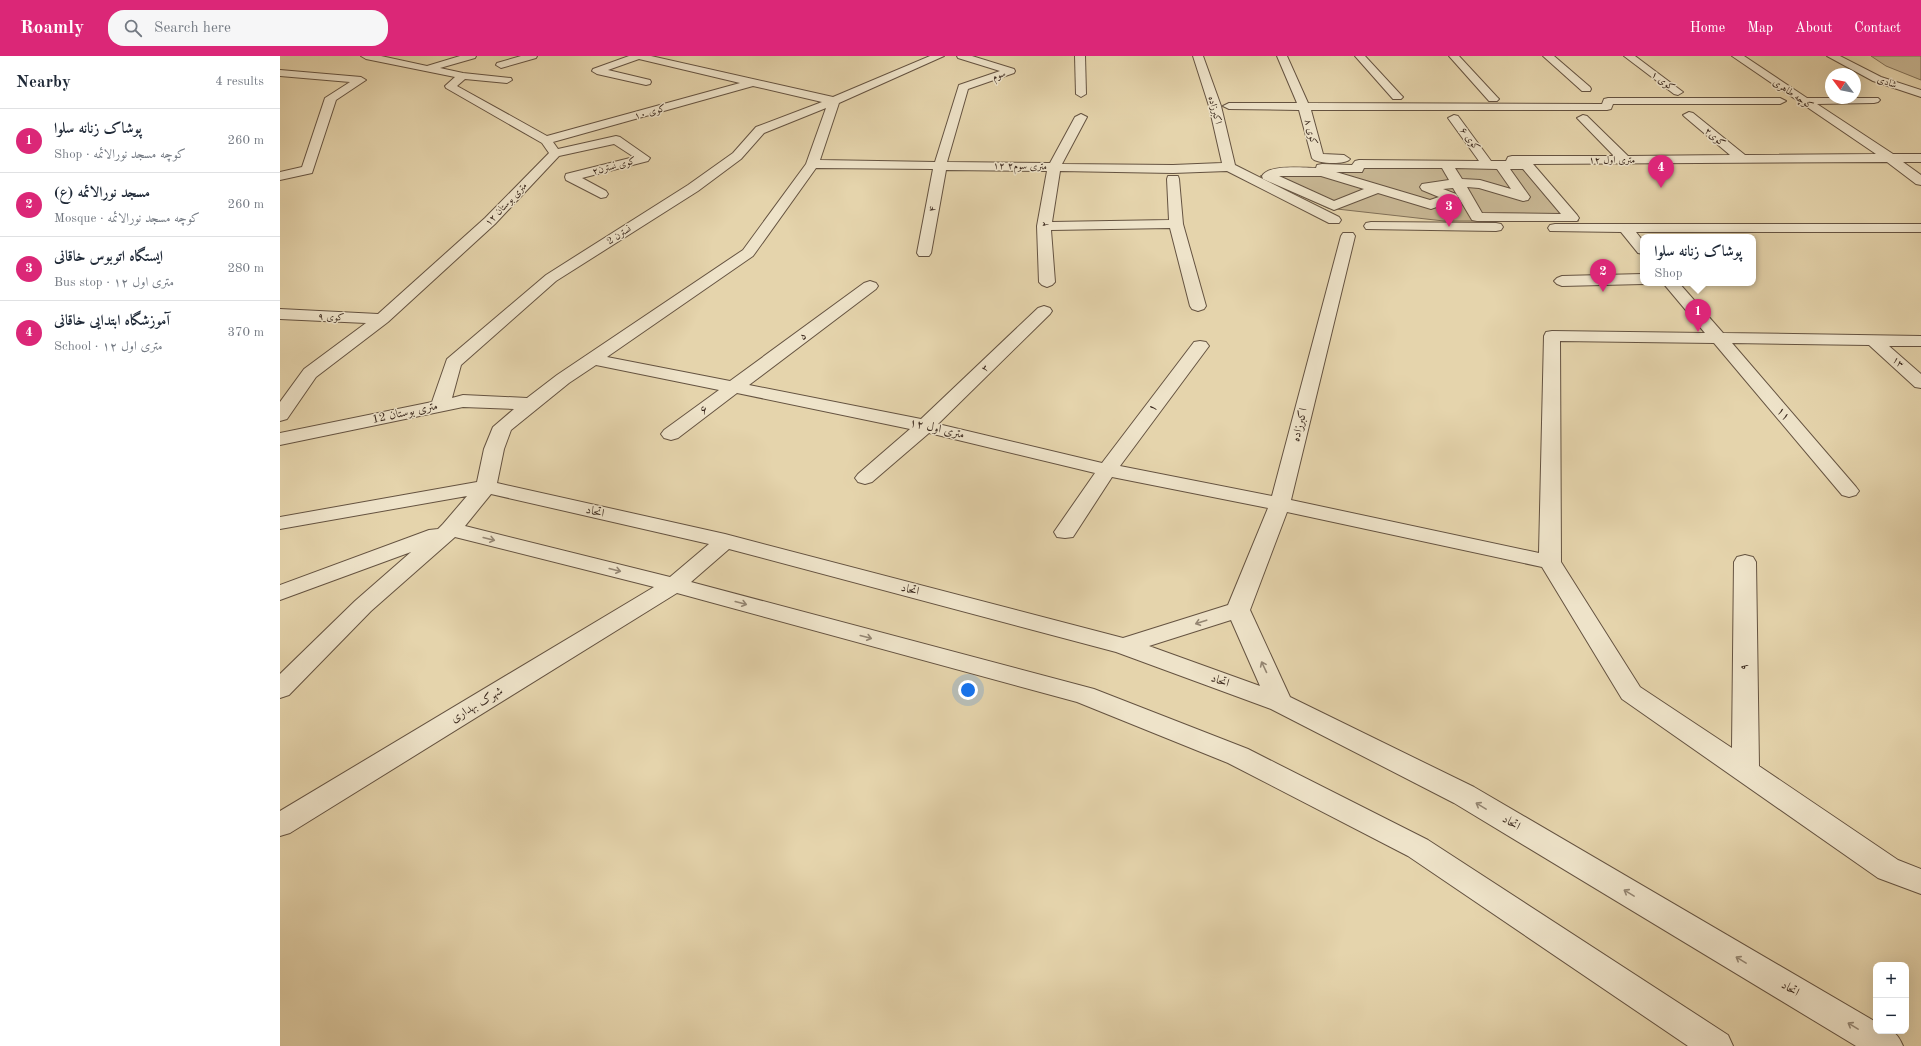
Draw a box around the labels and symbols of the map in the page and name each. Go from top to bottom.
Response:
street label: سوم [991,68,1009,86]
north arrow [1825,68,1861,104]
street label: کوی ۱ [1649,69,1677,94]
street label: شادی [1876,74,1898,90]
street label: کوچه طاهری [1770,77,1815,113]
street label: اکبرزاده [1206,95,1224,125]
street label: کوی ۱۰ [633,103,667,122]
street label: کوی ۸ [1302,118,1319,146]
street label: کوی ۶ [1457,125,1482,153]
street label: کوی۲ [1702,126,1727,149]
street label: کوی نسترن۲ [591,155,637,178]
street label: ۱۲ متری اول [1589,155,1635,166]
pin: 4 [1648,155,1674,188]
street label: ۱۲ متری سوم۲ [993,161,1047,175]
street label: ۱۲ متری بوستان [483,180,530,228]
pin: 3 [1436,194,1462,227]
street label: ۴ [927,205,937,213]
street label: ۲ [1040,221,1050,227]
street label: نسترن 2 [605,223,634,247]
pin: 2 [1590,259,1616,292]
pin: 1 [1685,299,1711,332]
street label: کوی ۹ [318,311,344,324]
street label: ۵ [798,330,808,342]
street label: ۱۳ [1890,354,1906,370]
street label: ۳ [979,362,991,374]
street label: 12 متری بوستان [371,400,439,427]
street label: ۱ [1146,402,1160,414]
street label: ۶ [698,403,710,417]
street label: ۱۱ [1774,405,1792,423]
street label: اکبرزاده [1289,406,1311,443]
street label: ۱۲ متری اول [908,417,966,442]
street label: اتحاد [585,503,606,520]
one-way arrow [482,535,495,543]
one-way arrow [608,567,621,574]
street label: اتحاد [900,581,921,598]
one-way arrow [734,600,747,607]
one-way arrow [1194,619,1207,626]
one-way arrow [860,633,873,641]
one-way arrow [1260,662,1267,674]
street label: ۹ [1739,663,1751,671]
street label: اتحاد [1209,671,1231,690]
your location [958,680,978,700]
street label: شهرک بهداری [449,685,506,726]
one-way arrow [1475,801,1487,809]
street label: اتحاد [1500,812,1523,833]
one-way arrow [1623,889,1635,897]
one-way arrow [1735,955,1747,963]
street label: اتحاد [1779,978,1802,999]
one-way arrow [1847,1022,1859,1030]

